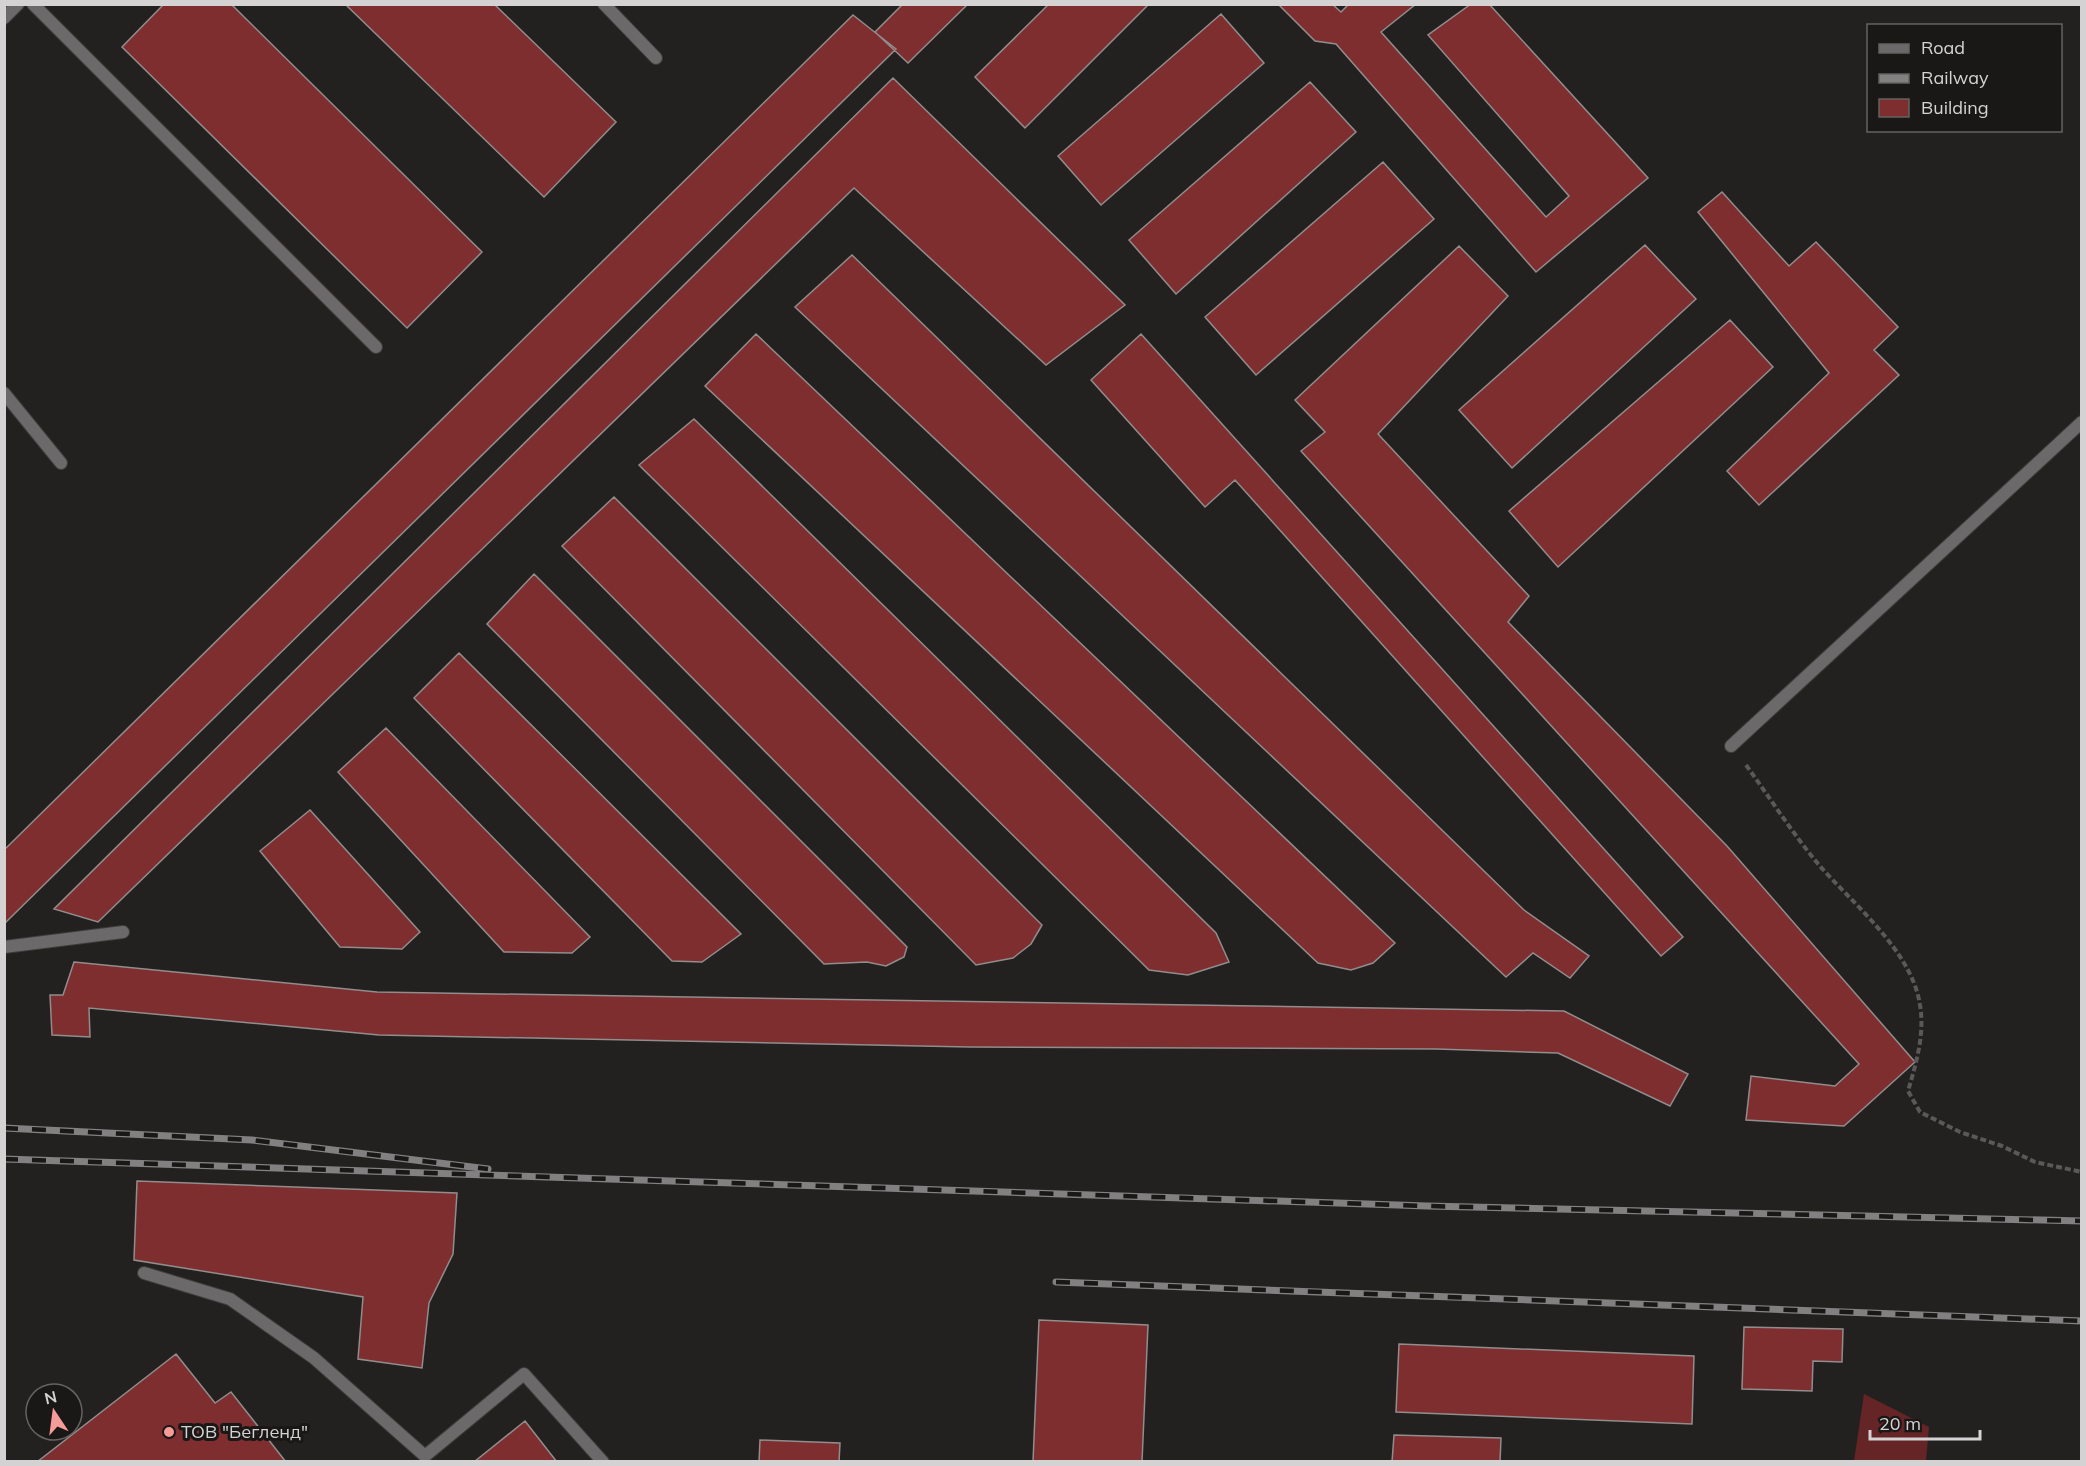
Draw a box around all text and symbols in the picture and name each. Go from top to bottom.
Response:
legend [1867,24,2062,132]
text: Road [1921,36,1965,59]
text: Railway [1921,66,1989,89]
text: Building [1921,96,1989,119]
north arrow [24,1382,84,1442]
text: N [42,1386,59,1408]
scale bar [1870,1403,1980,1441]
text: 20 m [1879,1412,1921,1435]
place label: ТОВ "Бегленд" [181,1420,308,1443]
marker: ТОВ "Бегленд" [162,1425,176,1439]

